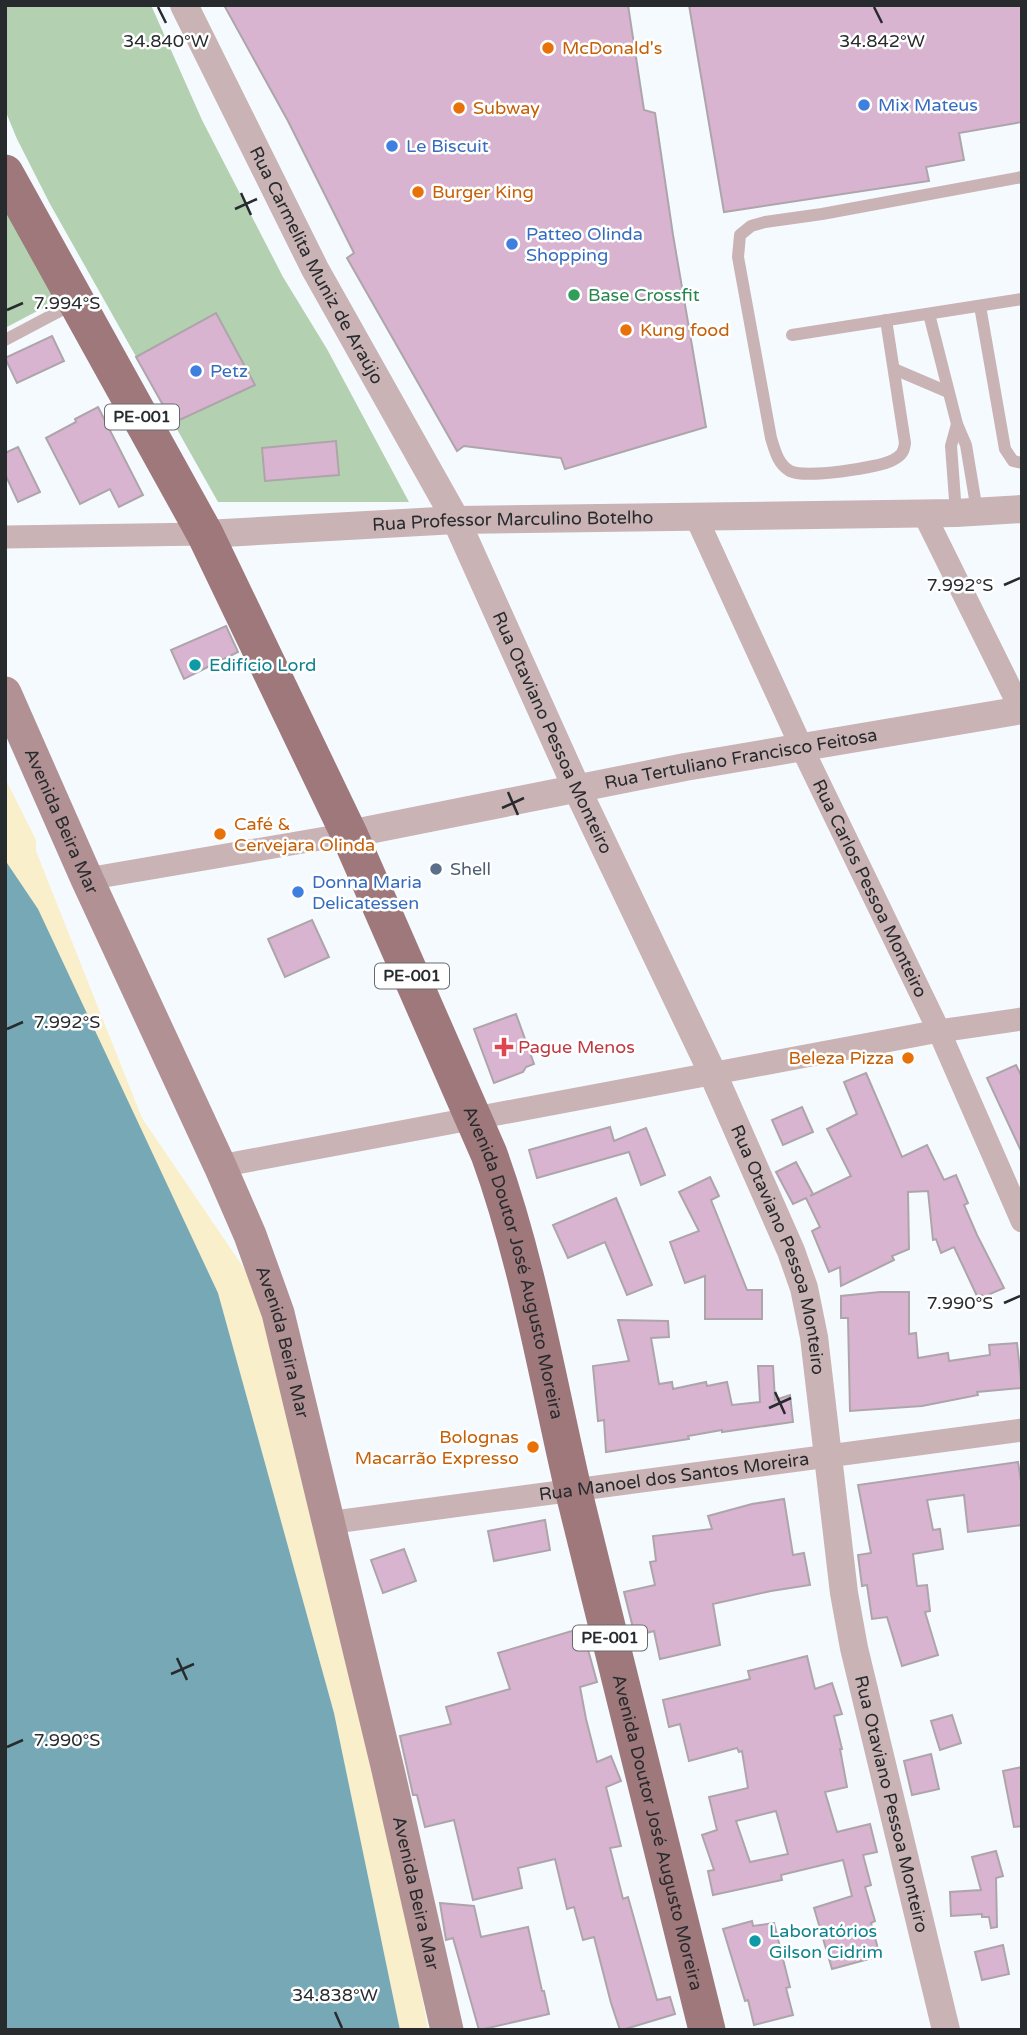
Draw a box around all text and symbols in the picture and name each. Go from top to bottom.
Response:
text: 34.840°W [123,30,209,52]
text: 34.842°W [839,30,925,52]
place label: McDonald's [562,37,662,59]
marker: McDonald's [540,40,556,56]
place label: Mix Mateus [878,94,978,116]
place label: Subway [473,97,540,119]
marker: Mix Mateus [856,97,872,113]
marker: Subway [451,100,467,116]
place label: Le Biscuit [406,135,489,157]
marker: Le Biscuit [384,138,400,154]
street label: Rua Carmelita Muniz de Araújo [245,143,388,388]
place label: Burger King [432,181,534,203]
marker: Burger King [410,184,426,200]
place label: Patteo Olinda Shopping [526,223,643,266]
marker: Patteo Olinda Shopping [504,236,520,252]
place label: Base Crossfit [588,284,700,306]
marker: Base Crossfit [566,287,582,303]
text: 7.994°S [34,292,100,314]
place label: Kung food [640,319,730,341]
marker: Kung food [618,322,634,338]
place label: Petz [210,360,248,382]
marker: Petz [188,363,204,379]
road number: PE-001 [105,404,179,430]
street label: Rua Professor Marculino Botelho [371,506,653,536]
text: 7.992°S [927,574,993,596]
street label: Rua Otaviano Pessoa Monteiro [488,608,617,857]
place label: Edifício Lord [209,654,316,676]
marker: Edifício Lord [187,657,203,673]
street label: Rua Tertuliano Francisco Feitosa [602,724,879,794]
street label: Avenida Beira Mar [20,745,103,898]
street label: Rua Carlos Pessoa Monteiro [808,776,932,1001]
place label: Café & Cervejara Olinda [234,813,375,856]
marker: Café & Cervejara Olinda [212,826,228,842]
place label: Shell [450,858,491,880]
marker: Shell [428,861,444,877]
place label: Donna Maria Delicatessen [312,871,422,914]
marker: Donna Maria Delicatessen [290,884,306,900]
road number: PE-001 [375,964,449,988]
text: 7.992°S [34,1011,100,1033]
place label: Pague Menos [518,1036,635,1058]
marker: Pague Menos [496,1039,512,1055]
place label: Beleza Pizza [789,1047,894,1069]
marker: Beleza Pizza [900,1050,916,1066]
street label: Avenida Doutor José Augusto Moreira [458,1103,568,1421]
street label: Rua Otaviano Pessoa Monteiro [726,1121,829,1376]
street label: Avenida Beira Mar [251,1263,314,1421]
text: 7.990°S [927,1292,993,1314]
place label: Bolognas Macarrão Expresso [355,1426,519,1469]
marker: Bolognas Macarrão Expresso [525,1439,541,1455]
street label: Rua Manoel dos Santos Moreira [537,1448,810,1506]
road number: PE-001 [573,1626,647,1650]
street label: Avenida Doutor José Augusto Moreira [608,1672,708,1993]
street label: Rua Otaviano Pessoa Monteiro [850,1673,933,1935]
text: 7.990°S [34,1729,100,1751]
street label: Avenida Beira Mar [388,1814,444,1972]
place label: Laboratórios Gilson Cidrim [769,1920,883,1963]
marker: Laboratórios Gilson Cidrim [747,1933,763,1949]
text: 34.838°W [292,1984,378,2006]

